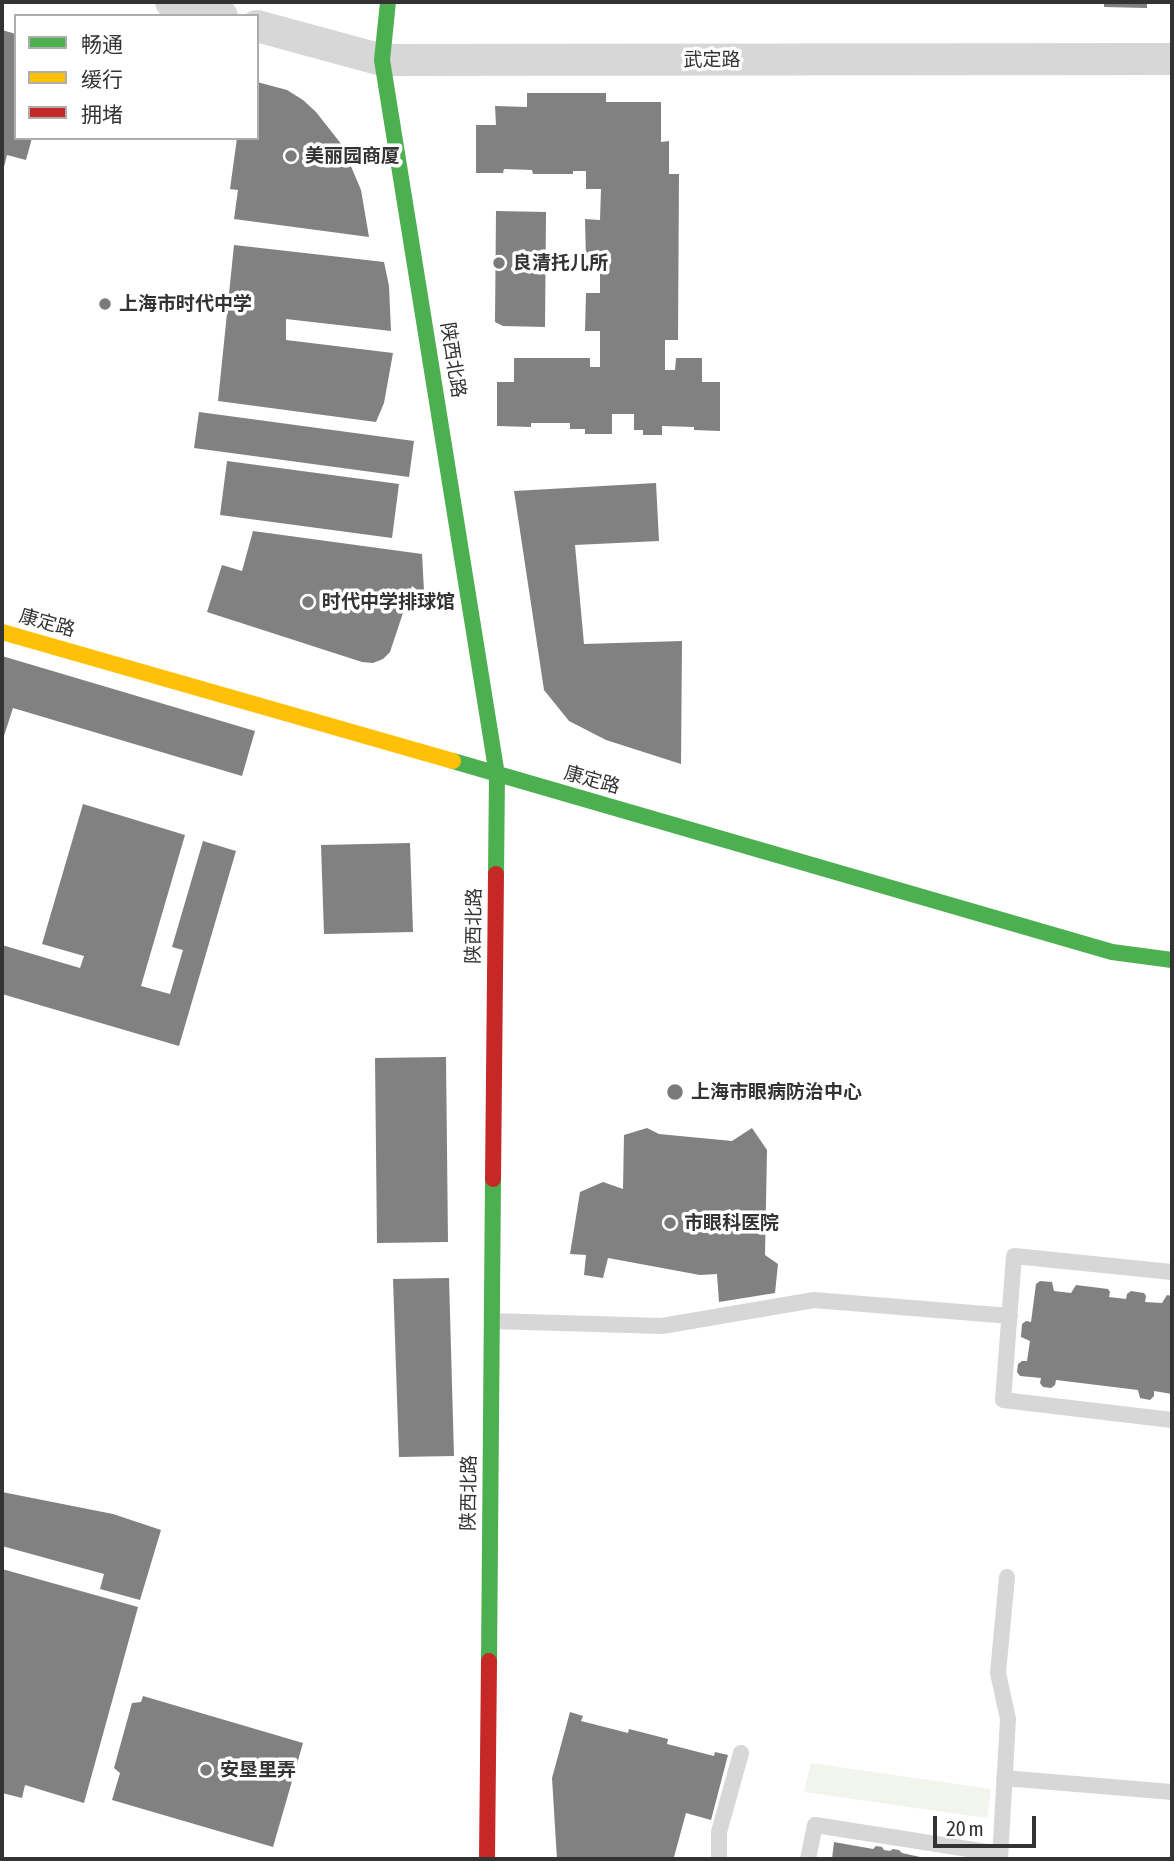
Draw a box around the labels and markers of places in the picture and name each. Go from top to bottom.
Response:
place label: 美丽园商厦 [305,145,400,167]
marker: 美丽园商厦 [283,148,299,164]
place label: 良清托儿所 [513,252,608,274]
marker: 良清托儿所 [491,255,507,271]
place label: 上海市时代中学 [119,293,252,315]
marker: 上海市时代中学 [97,296,113,312]
place label: 时代中学排球馆 [322,591,455,613]
marker: 时代中学排球馆 [300,594,316,610]
place label: 上海市眼病防治中心 [691,1081,862,1103]
marker: 上海市眼病防治中心 [665,1082,685,1102]
place label: 市眼科医院 [684,1212,779,1234]
marker: 市眼科医院 [662,1215,678,1231]
place label: 安垦里弄 [220,1759,296,1781]
marker: 安垦里弄 [198,1762,214,1778]

